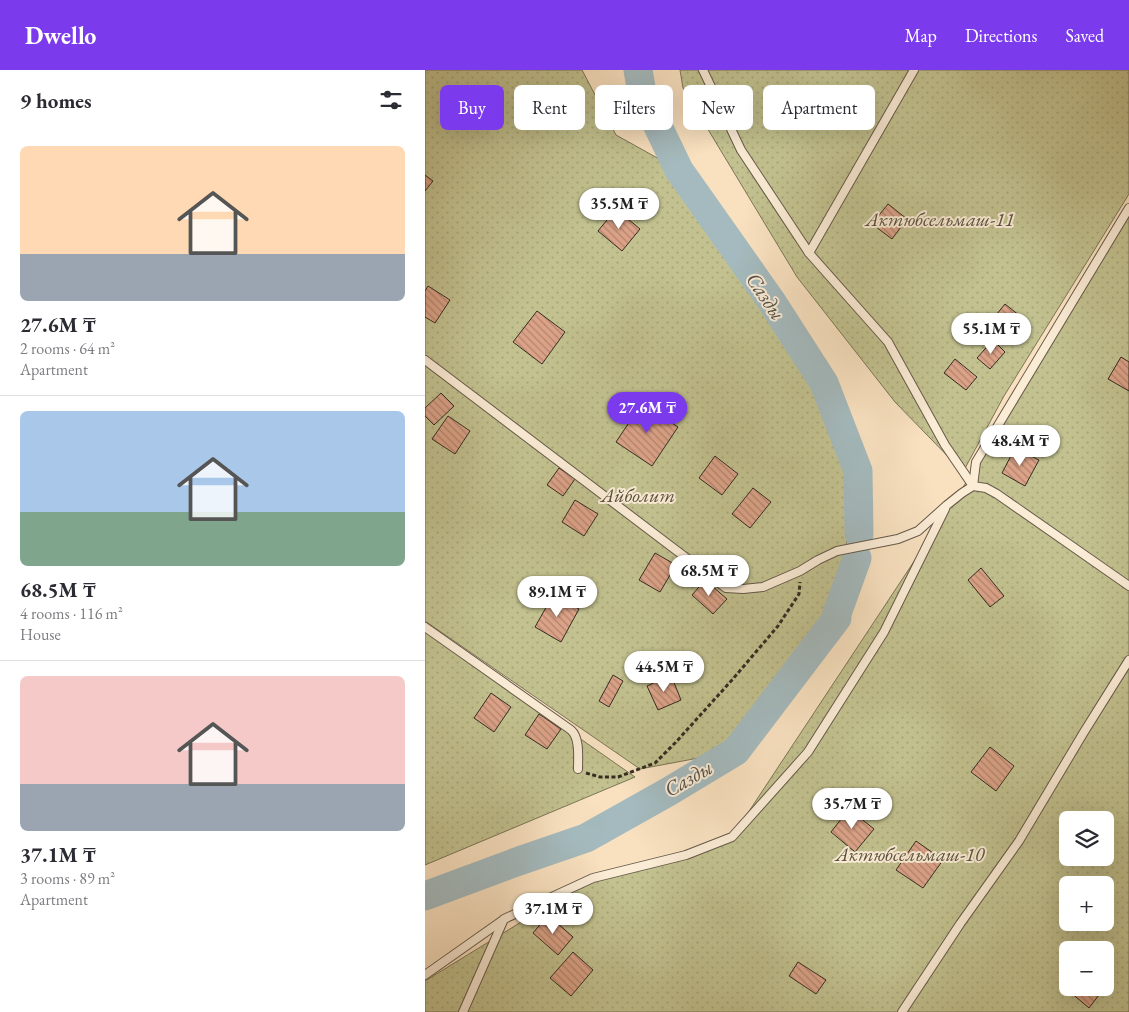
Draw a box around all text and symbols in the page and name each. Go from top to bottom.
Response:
text: Dwello [25,20,96,51]
text: Map [905,24,937,47]
text: Directions [965,24,1037,47]
text: Saved [1065,24,1104,47]
chip: Buy [440,85,504,130]
chip: Rent [514,85,585,130]
chip: Filters [595,85,673,130]
chip: New [683,85,753,130]
chip: Apartment [763,85,875,130]
icon: filters [377,86,405,114]
text: 9 homes [20,87,92,114]
icon: home [168,178,258,268]
pin: 35.5M ₸ [573,188,665,230]
text: 35.5M ₸ [590,193,648,214]
park label: Актюбсельмаш-11 [864,206,1014,232]
water label: Сазды [740,267,792,325]
text: 27.6M ₸ [20,311,96,338]
pin: 55.1M ₸ [945,312,1037,355]
text: 55.1M ₸ [962,318,1020,339]
text: 2 rooms · 64 m² [20,338,115,359]
text: Apartment [20,359,88,380]
pin: 27.6M ₸ [601,392,693,434]
text: 27.6M ₸ [618,397,676,418]
pin: 48.4M ₸ [974,424,1066,467]
text: 48.4M ₸ [991,430,1049,451]
icon: home [168,444,258,534]
park label: Айболит [599,482,675,508]
pin: 68.5M ₸ [663,554,755,597]
text: 68.5M ₸ [680,560,738,581]
text: 68.5M ₸ [20,576,96,603]
pin: 89.1M ₸ [511,576,603,618]
text: 89.1M ₸ [528,581,586,602]
text: 4 rooms · 116 m² [20,603,123,624]
text: House [20,624,61,645]
pin: 44.5M ₸ [618,650,710,693]
text: 44.5M ₸ [635,656,693,677]
icon: home [168,709,258,799]
water label: Сазды [659,753,717,803]
pin: 35.7M ₸ [806,788,898,830]
text: 35.7M ₸ [823,793,881,814]
map controls [1059,811,1114,996]
button: layers [1059,811,1114,866]
text: 37.1M ₸ [20,841,96,868]
park label: Актюбсельмаш-10 [834,841,986,867]
text: 3 rooms · 89 m² [20,868,115,889]
button: + [1059,876,1114,931]
text: Apartment [20,889,88,910]
pin: 37.1M ₸ [507,892,599,935]
text: 37.1M ₸ [524,898,582,919]
button: − [1059,941,1114,996]

